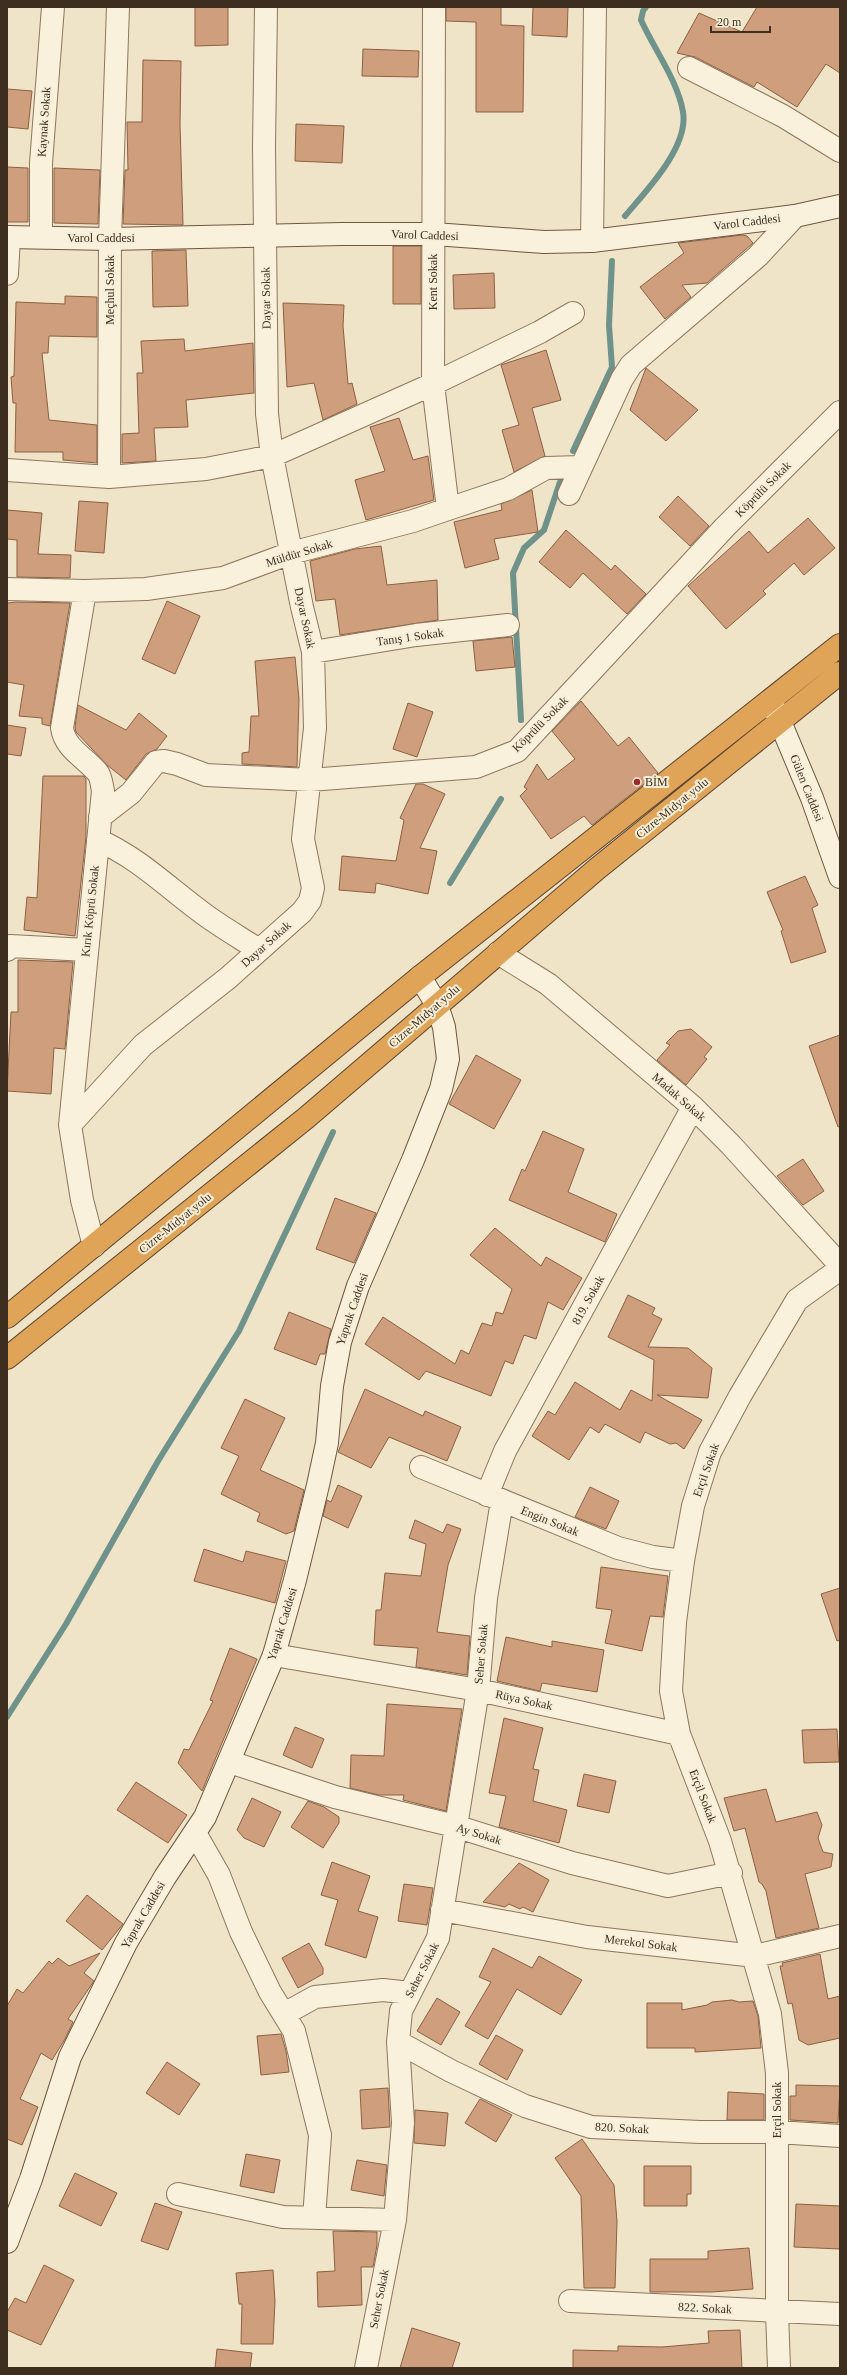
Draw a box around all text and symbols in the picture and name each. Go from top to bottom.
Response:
scale bar [711,8,770,34]
text: 20 m [717,15,742,29]
street label: Kaynak Sokak [35,86,53,158]
street label: Varol Caddesi [713,211,782,233]
street label: Varol Caddesi [391,227,460,243]
street label: Varol Caddesi [67,231,135,245]
street label: Kent Sokak [426,254,440,310]
street label: Meçhul Sokak [103,255,117,325]
street label: Dayar Sokak [258,267,274,329]
street label: Köprülü Sokak [732,458,794,520]
street label: Müldür Sokak [264,536,334,570]
street label: Dayar Sokak [292,586,318,650]
street label: Tanış 1 Sokak [375,625,445,649]
street label: Köprülü Sokak [509,693,571,755]
street label: Gülen Caddesi [787,752,827,824]
street label: Cizre-Midyat yolu [633,775,711,841]
place label: BİM [645,775,668,789]
marker: BİM [632,777,642,787]
street label: Kırık Köprü Sokak [78,865,102,957]
street label: Dayar Sokak [238,918,294,970]
street label: Cizre-Midyat yolu [386,982,462,1050]
street label: Madak Sokak [649,1070,709,1124]
street label: Cizre-Midyat yolu [136,1190,214,1256]
street label: Yaprak Caddesi [333,1270,371,1347]
street label: 819. Sokak [569,1273,607,1327]
street label: Erçil Sokak [690,1441,722,1499]
street label: Engin Sokak [519,1503,581,1539]
street label: Yaprak Caddesi [264,1585,300,1662]
street label: Seher Sokak [471,1623,491,1685]
street label: Rüya Sokak [494,1687,554,1713]
street label: Erçil Sokak [686,1767,720,1825]
street label: Ay Sokak [455,1820,503,1848]
street label: Yaprak Caddesi [118,1878,168,1951]
street label: Merekol Sokak [604,1932,678,1954]
street label: Seher Sokak [402,1940,442,2000]
street label: Erçil Sokak [770,2082,784,2138]
street label: 820. Sokak [595,2120,649,2136]
street label: Seher Sokak [366,2268,392,2330]
street label: 822. Sokak [678,2300,732,2316]

